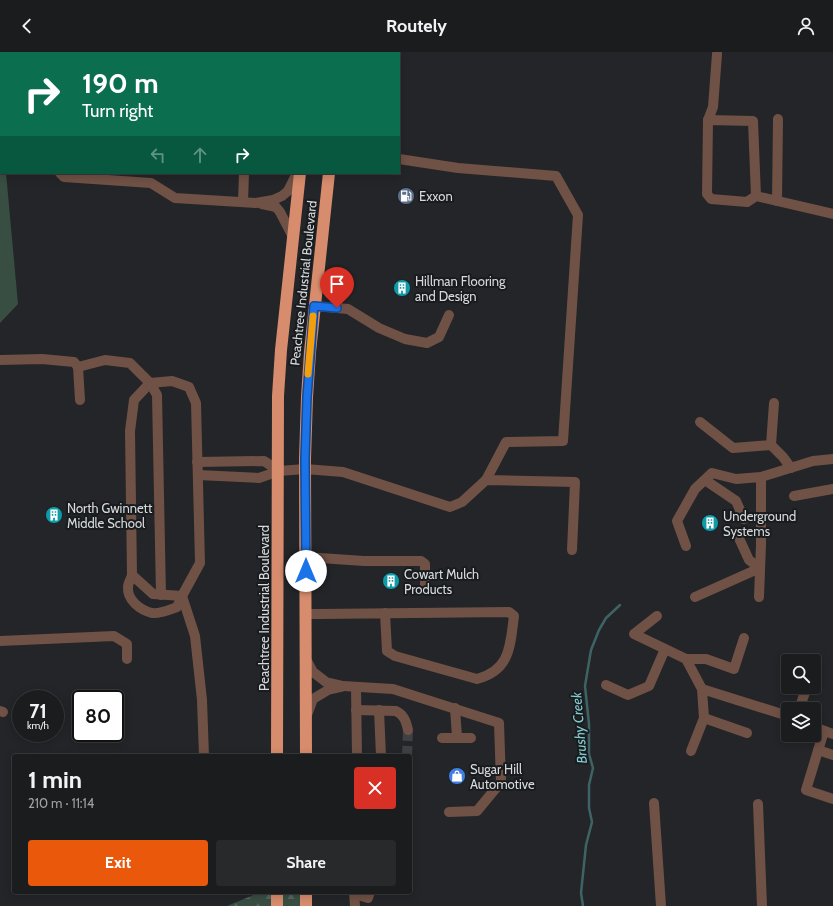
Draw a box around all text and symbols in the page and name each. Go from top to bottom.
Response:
icon: back [16,15,38,37]
text: Routely [386,15,447,37]
icon: person [795,15,817,37]
text: 190 m [82,66,158,100]
icon: right [16,68,68,120]
text: Turn right [82,100,153,122]
icon: left [147,144,169,166]
icon: ahead [189,144,211,166]
icon: right [231,144,253,166]
fuel station icon: Exxon [396,186,416,206]
place label: Exxon [419,188,453,204]
street label: Peachtree Industrial Boulevard [286,200,320,366]
pin [320,267,354,308]
icon: arrive [326,273,348,295]
place label: Hillman Flooring and Design [415,273,506,304]
building icon: Hillman Flooring and Design [392,278,412,298]
place label: North Gwinnett Middle School [67,500,153,531]
building icon: North Gwinnett Middle School [44,505,64,525]
place label: Underground Systems [723,508,796,539]
building icon: Underground Systems [700,513,720,533]
street label: Peachtree Industrial Boulevard [256,525,272,691]
position arrow [285,550,327,592]
place label: Cowart Mulch Products [404,566,479,597]
building icon: Cowart Mulch Products [381,571,401,591]
map controls [781,654,821,742]
button: search [781,654,821,694]
speed limit sign: 80 [72,690,124,742]
water label: Brushy Creek [567,691,591,764]
text: 71 [29,699,47,723]
button: layers [781,702,821,742]
text: km/h [27,719,49,732]
place label: Sugar Hill Automotive [470,761,535,792]
text: 1 min [28,765,82,794]
shop icon: Sugar Hill Automotive [447,766,467,786]
button: close [354,767,396,809]
text: 210 m · 11:14 [28,795,94,811]
button: Exit [28,840,208,886]
button: Share [216,840,396,886]

